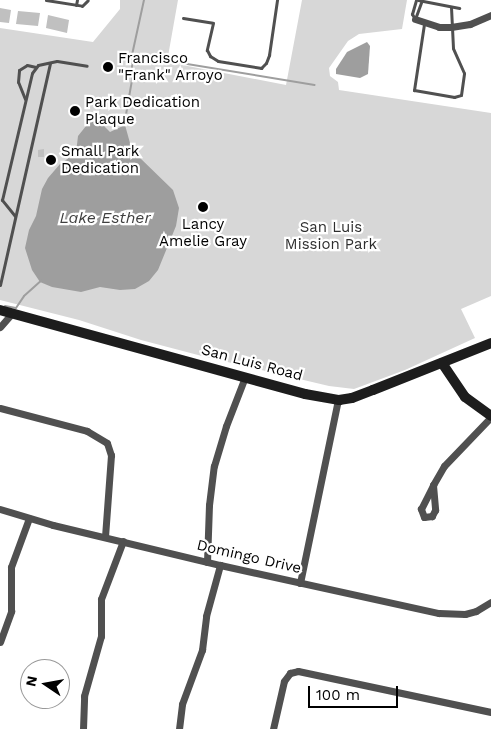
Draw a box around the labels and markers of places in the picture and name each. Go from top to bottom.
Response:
place label: Francisco "Frank" Arroyo [118,49,223,84]
marker: Francisco "Frank" Arroyo [102,61,114,73]
place label: Park Dedication Plaque [85,93,200,128]
marker: Park Dedication Plaque [69,105,81,117]
place label: Small Park Dedication [61,142,140,177]
marker: Small Park Dedication [45,154,57,166]
marker: Lancy Amelie Gray [197,201,209,213]
place label: Lancy Amelie Gray [159,215,247,250]

